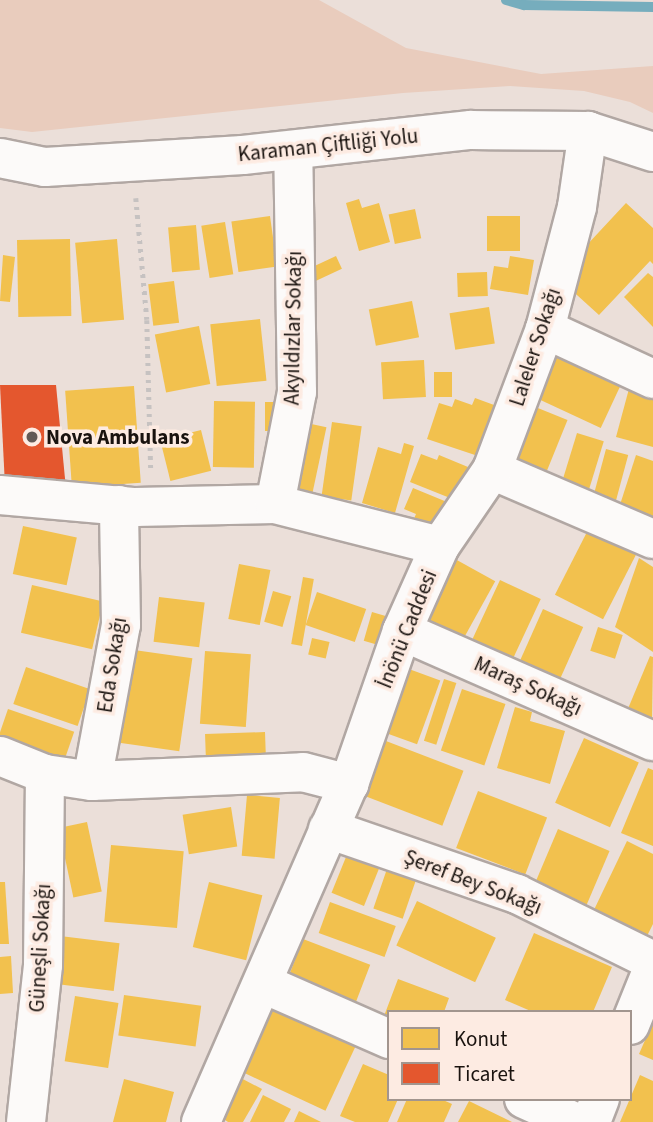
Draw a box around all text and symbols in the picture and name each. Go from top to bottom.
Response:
street label: Karaman Çiftliği Yolu [237,123,419,167]
street label: Akyıldızlar Sokağı [279,251,307,405]
street label: Laleler Sokağı [504,285,566,409]
place label: Nova Ambulans [46,424,190,450]
marker: Nova Ambulans [24,429,40,445]
street label: İnönü Caddesi [372,566,442,692]
street label: Eda Sokağı [92,615,132,715]
street label: Maraş Sokağı [470,651,586,721]
street label: Şeref Bey Sokağı [401,844,545,920]
street label: Güneşli Sokağı [24,883,56,1013]
legend [387,1010,632,1101]
text: Konut [454,1024,507,1054]
text: Ticaret [454,1059,515,1089]

